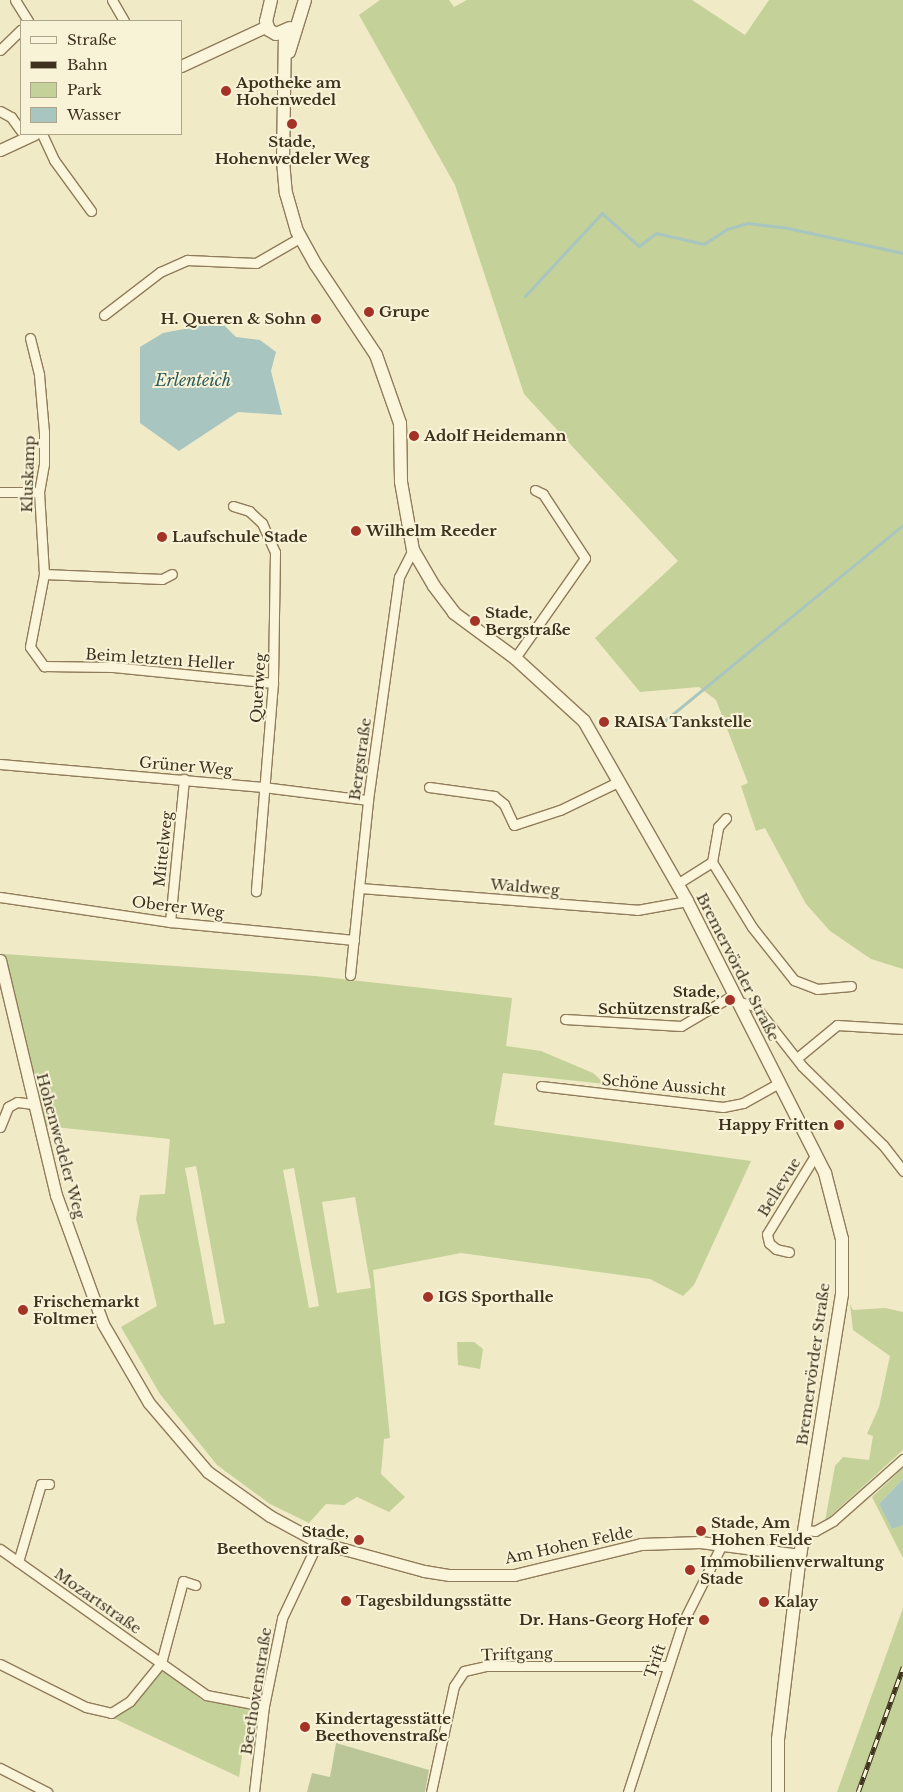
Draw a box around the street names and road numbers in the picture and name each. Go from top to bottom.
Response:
street label: Kluskamp [18,435,38,513]
street label: Beim letzten Heller [85,645,235,673]
street label: Querweg [247,652,269,724]
street label: Bergstraße [345,717,375,801]
street label: Grüner Weg [138,753,234,779]
street label: Mittelweg [150,810,176,888]
street label: Waldweg [490,875,560,899]
street label: Bremervörder Straße [693,890,783,1044]
street label: Oberer Weg [130,892,226,922]
street label: Hohenwedeler Weg [33,1071,89,1221]
street label: Schöne Aussicht [601,1071,727,1099]
street label: Bellevue [754,1154,804,1220]
street label: Bremervörder Straße [793,1281,833,1447]
street label: Am Hohen Felde [503,1523,635,1567]
street label: Mozartstraße [51,1564,145,1638]
street label: Beethovenstraße [237,1626,275,1756]
street label: Trift [641,1641,669,1681]
street label: Triftgang [481,1644,553,1664]

